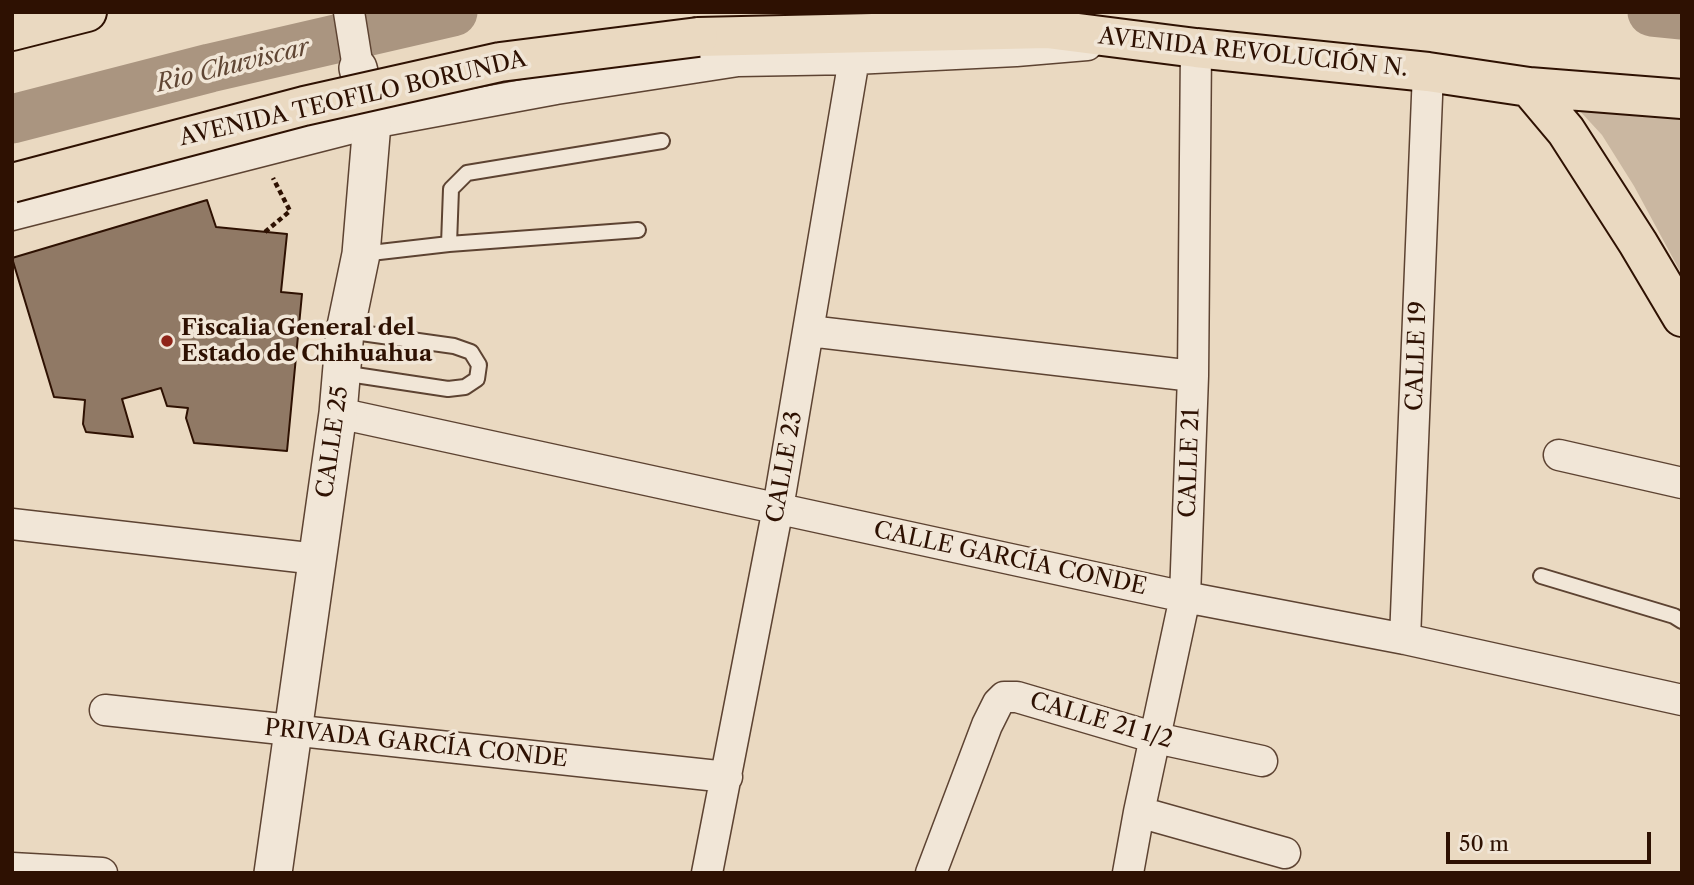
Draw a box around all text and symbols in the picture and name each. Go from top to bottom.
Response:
street label: AVENIDA REVOLUCIÓN N. [1097,23,1409,83]
water label: Rio Chuviscar [153,33,313,99]
street label: AVENIDA TEOFILO BORUNDA [177,46,529,152]
street label: CALLE 19 [1401,301,1433,411]
place label: Fiscalia General del Estado de Chihuahua [181,314,432,368]
marker: Fiscalia General del Estado de Chihuahua [159,333,175,349]
street label: CALLE 25 [311,384,355,500]
street label: CALLE 21 [1174,408,1206,518]
street label: CALLE 23 [762,409,808,525]
street label: CALLE GARCÍA CONDE [871,517,1149,601]
street label: CALLE 21 1/2 [1026,687,1176,755]
street label: PRIVADA GARCÍA CONDE [263,714,569,774]
scale bar [1449,818,1654,862]
text: 50 m [1459,831,1509,856]

